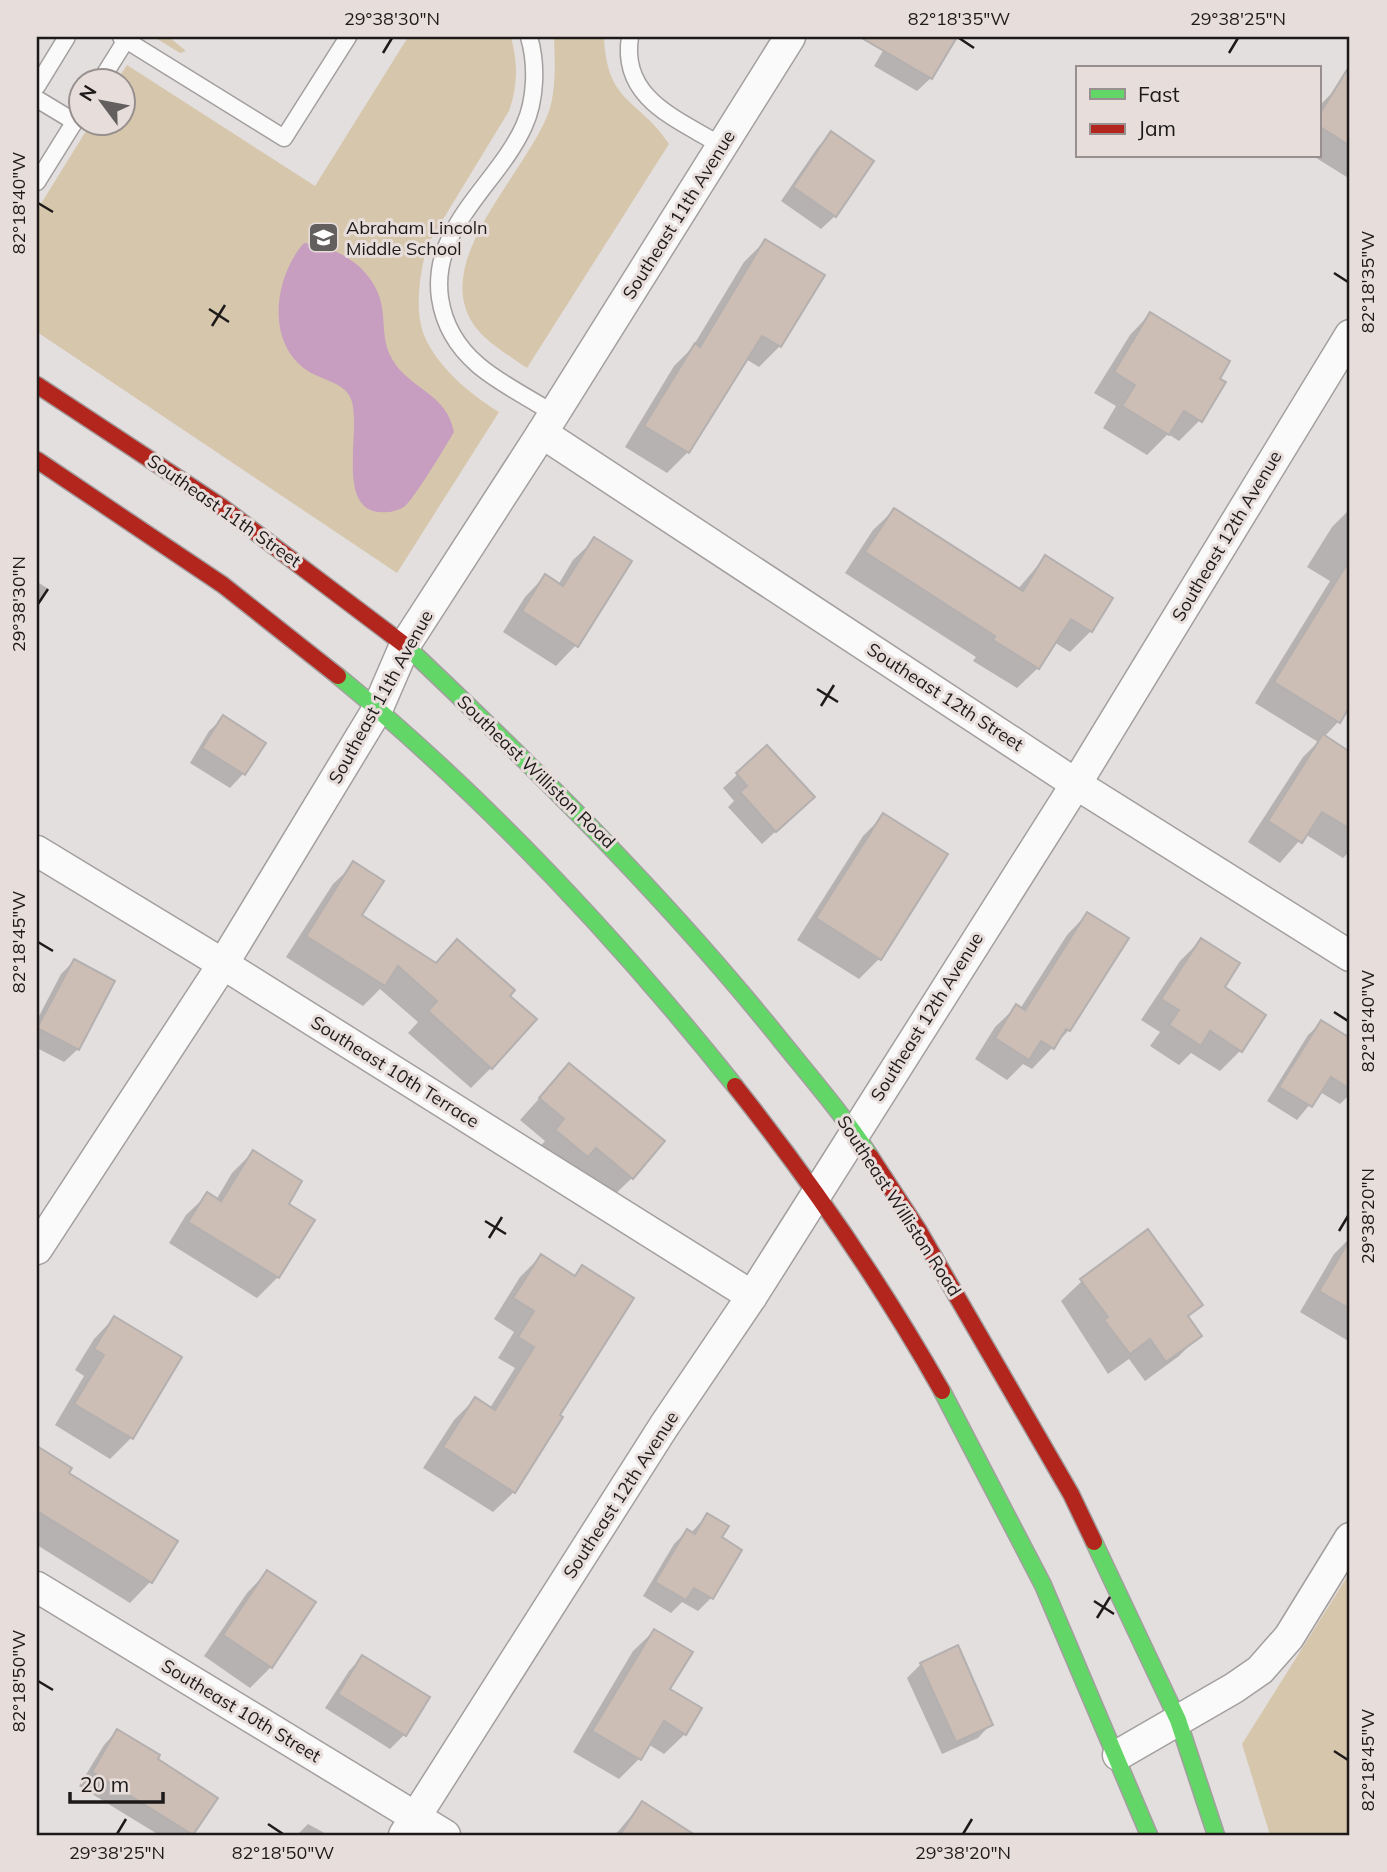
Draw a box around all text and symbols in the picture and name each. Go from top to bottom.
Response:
text: 29°38'30"N [344,7,440,30]
text: 82°18'35"W [908,7,1010,30]
text: 29°38'25"N [1190,7,1286,30]
north arrow [66,66,136,136]
legend [1076,66,1320,158]
text: N [74,81,102,105]
text: Fast [1138,81,1180,107]
text: Jam [1138,115,1176,141]
street label: Southeast 11th Avenue [617,126,740,304]
text: 82°18'40"W [7,152,30,254]
place label: Abraham Lincoln Middle School [346,216,488,260]
school or university icon: Abraham Lincoln Middle School [306,221,340,255]
text: 82°18'35"W [1356,231,1379,333]
street label: Southeast 12th Avenue [1166,446,1287,625]
street label: Southeast 11th Street [143,449,305,572]
text: 29°38'30"N [7,556,30,652]
street label: Southeast 11th Avenue [323,606,438,788]
street label: Southeast 12th Street [863,637,1028,756]
street label: Southeast Williston Road [452,690,620,853]
text: 82°18'45"W [7,891,30,993]
street label: Southeast 12th Avenue [865,928,988,1106]
text: 82°18'40"W [1356,970,1379,1072]
street label: Southeast 10th Terrace [307,1010,484,1133]
street label: Southeast Williston Road [832,1111,967,1300]
text: 29°38'20"N [1356,1168,1379,1264]
street label: Southeast 12th Avenue [558,1407,683,1583]
text: 82°18'50"W [7,1630,30,1732]
street label: Southeast 10th Street [157,1654,325,1767]
text: 82°18'45"W [1356,1709,1379,1811]
scale bar [70,1760,163,1804]
text: 20 m [80,1771,129,1797]
text: 29°38'25"N [69,1841,165,1864]
text: 82°18'50"W [232,1841,334,1864]
text: 29°38'20"N [915,1841,1011,1864]

